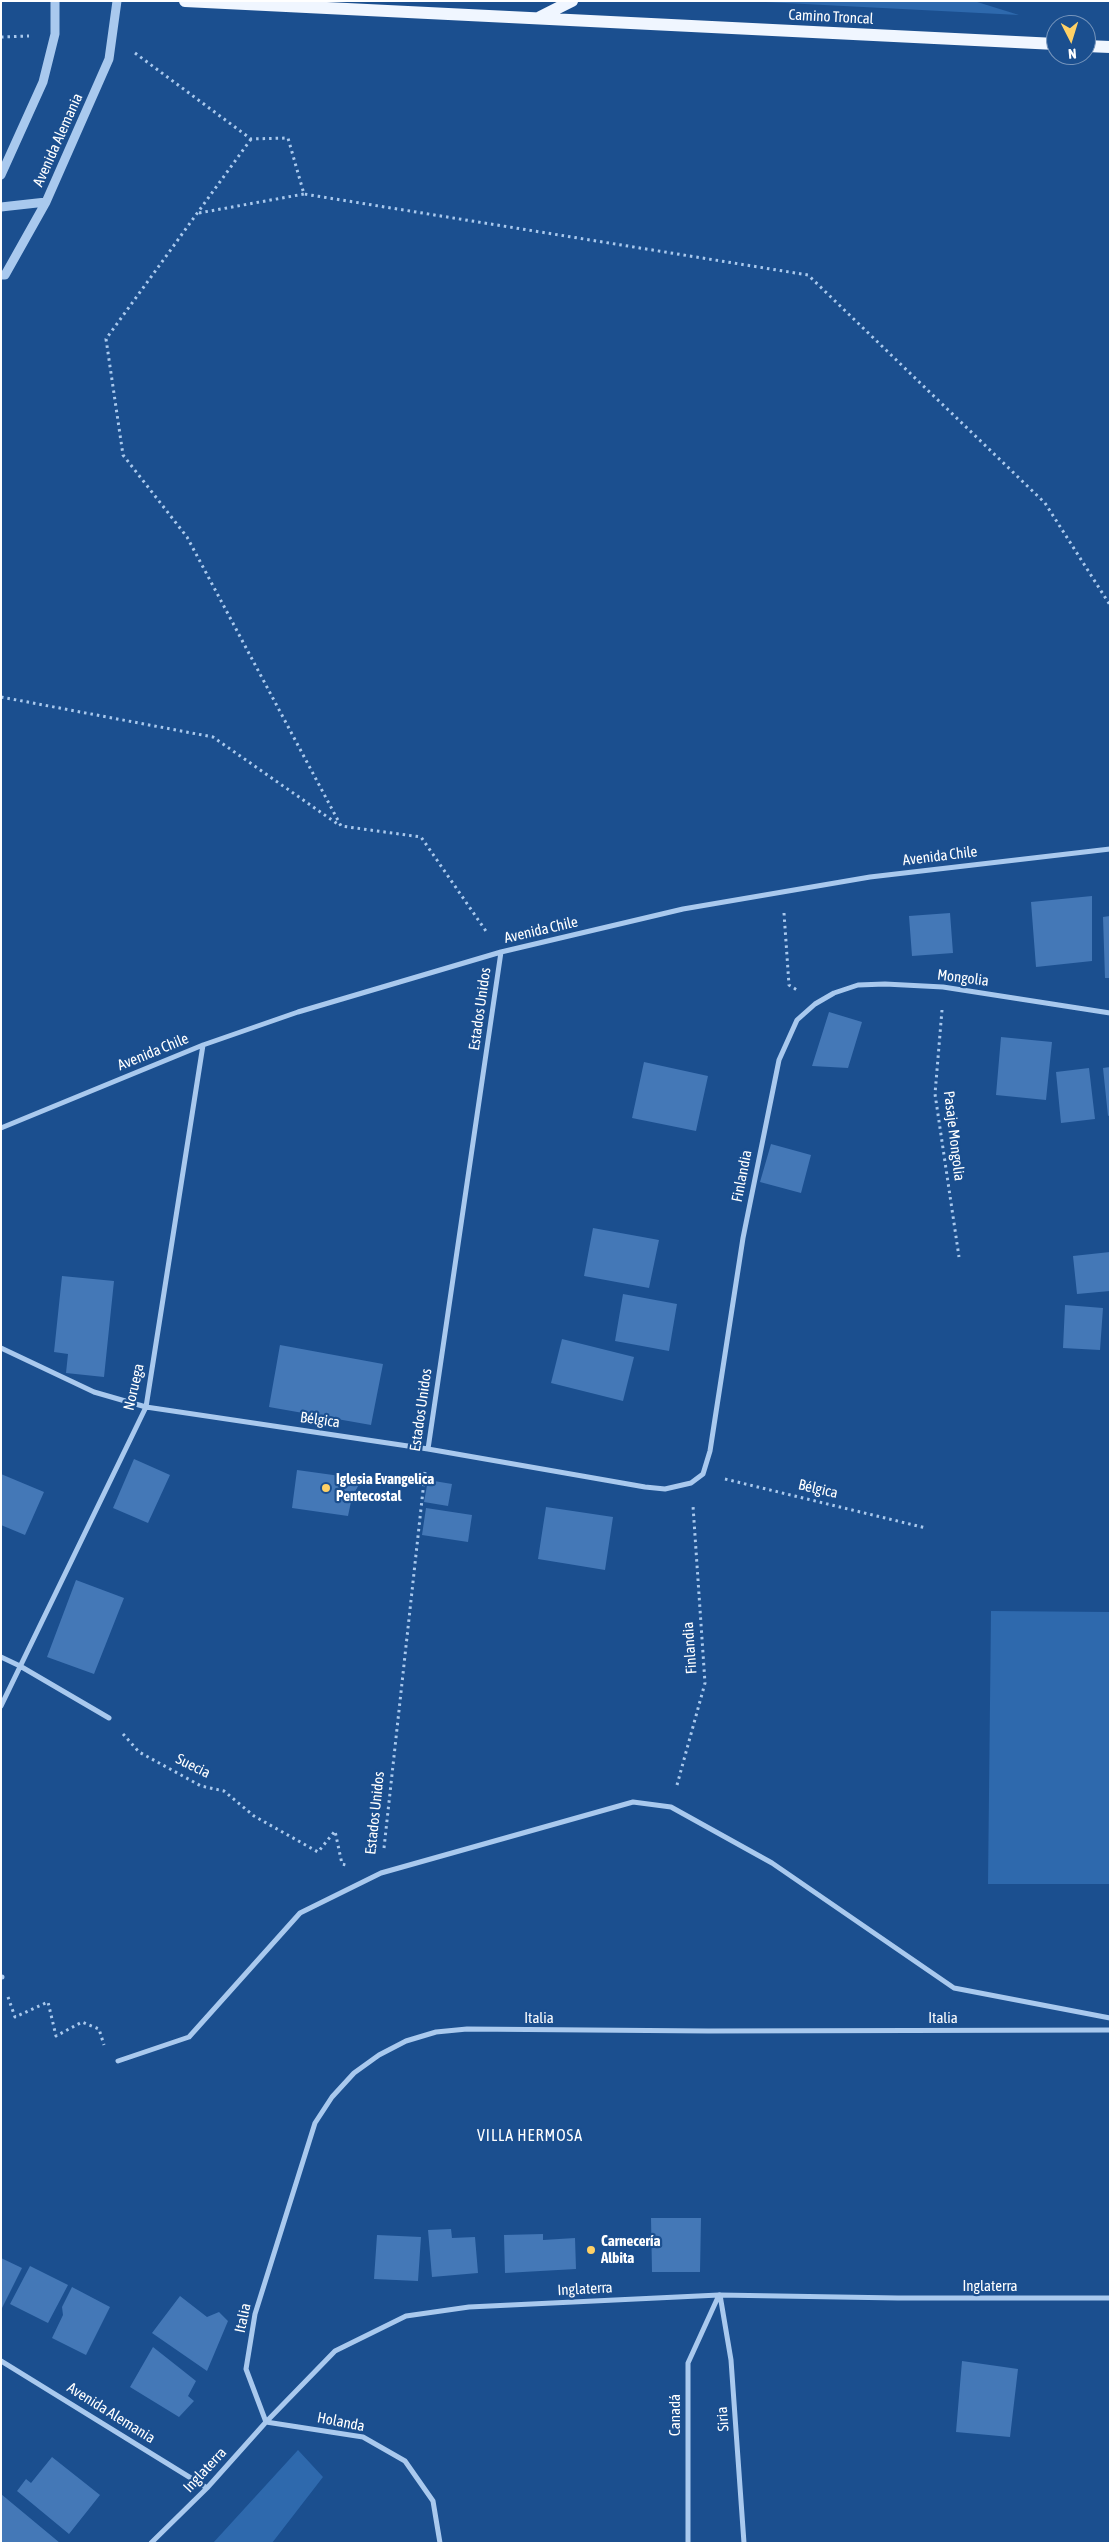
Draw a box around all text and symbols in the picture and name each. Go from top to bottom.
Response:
street label: Camino Troncal [788,6,874,28]
north arrow [1046,15,1096,65]
text: N [1067,46,1077,62]
street label: Avenida Alemania [29,90,87,190]
street label: Avenida Chile [902,842,978,870]
street label: Avenida Chile [502,913,580,947]
street label: Estados Unidos [465,966,495,1052]
street label: Mongolia [936,966,990,990]
street label: Avenida Chile [115,1030,191,1074]
street label: Pasaje Mongolia [940,1090,968,1182]
street label: Finlandia [728,1149,756,1203]
street label: Noruega [120,1362,148,1412]
street label: Estados Unidos [406,1367,436,1453]
street label: Bélgica [299,1408,341,1432]
place label: Iglesia Evangelica Pentecostal [336,1470,434,1505]
street label: Bélgica [796,1476,840,1502]
marker: Iglesia Evangelica Pentecostal [320,1482,332,1494]
street label: Finlandia [679,1621,701,1675]
street label: Suecia [173,1750,213,1782]
street label: Estados Unidos [362,1771,388,1855]
street label: Italia [524,2009,554,2027]
street label: Italia [928,2009,958,2027]
district label: VILLA HERMOSA [475,2126,585,2146]
place label: Carnecería Albita [601,2232,660,2267]
marker: Carnecería Albita [585,2244,597,2256]
street label: Inglaterra [962,2277,1018,2295]
street label: Inglaterra [557,2279,613,2299]
street label: Italia [231,2302,255,2334]
street label: Avenida Alemania [64,2379,158,2447]
street label: Canadá [666,2394,684,2436]
street label: Siria [713,2406,733,2432]
street label: Holanda [316,2409,366,2435]
street label: Inglaterra [180,2444,230,2496]

